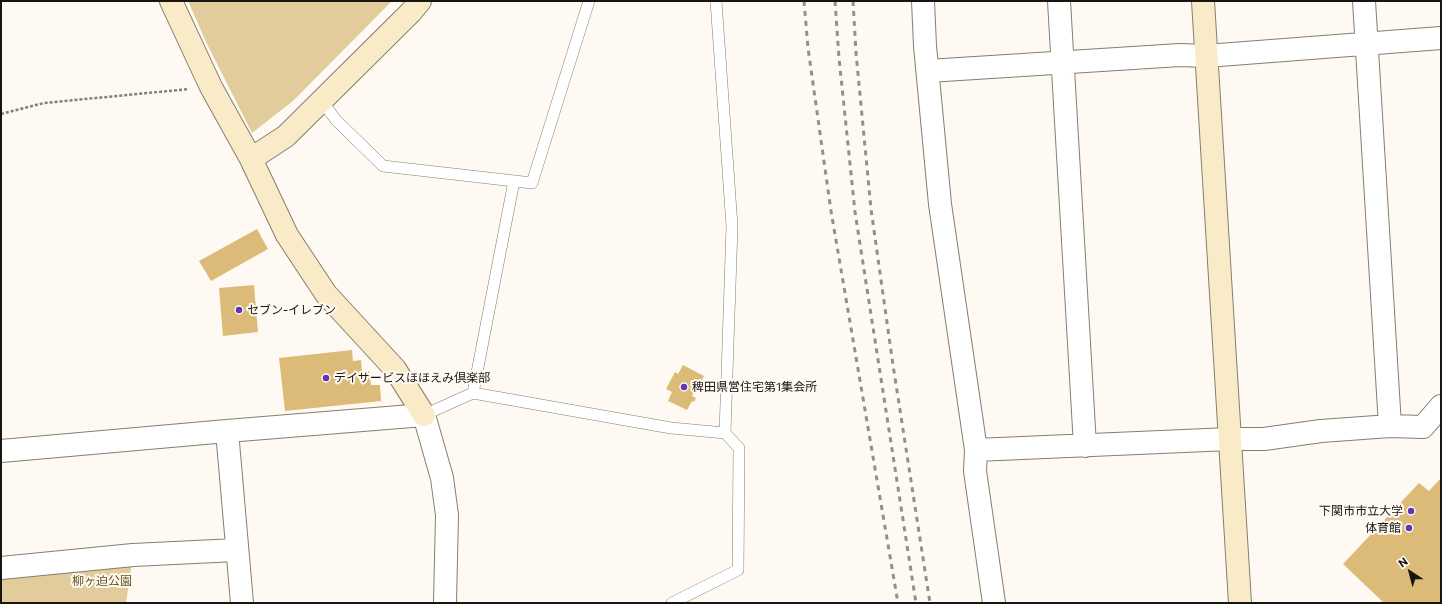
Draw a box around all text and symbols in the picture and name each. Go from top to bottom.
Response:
place label: セブン-イレブン [247,303,336,317]
marker: セブン-イレブン [234,305,244,315]
place label: デイサービスほほえみ倶楽部 [334,371,490,385]
marker: デイサービスほほえみ倶楽部 [321,373,331,383]
place label: 稗田県営住宅第1集会所 [692,380,817,394]
marker: 稗田県営住宅第1集会所 [679,382,689,392]
place label: 下関市市立大学 [1319,504,1403,518]
marker: 下関市市立大学 [1406,506,1416,516]
place label: 体育館 [1365,521,1401,535]
marker: 体育館 [1404,523,1414,533]
north arrow [1390,552,1430,592]
text: N [1395,554,1410,570]
park label: 柳ヶ迫公園 [72,574,132,588]

